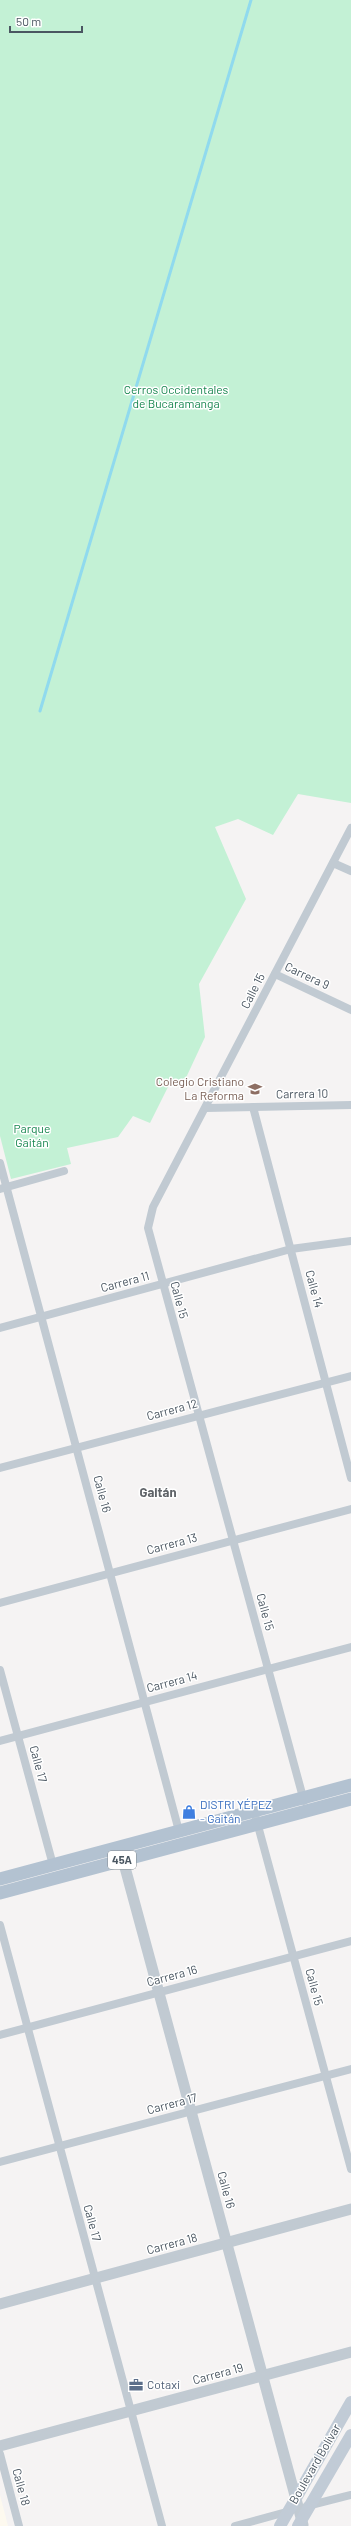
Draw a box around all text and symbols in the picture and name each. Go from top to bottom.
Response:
scale bar [10,8,82,34]
text: 50 m [16,14,41,28]
park label: Cerros Occidentales de Bucaramanga [124,382,229,410]
street label: Carrera 9 [283,959,332,991]
street label: Calle 15 [237,970,267,1011]
place label: Colegio Cristiano La Reforma [156,1074,244,1102]
school or university icon: Colegio Cristiano La Reforma [247,1081,263,1097]
street label: Carrera 10 [276,1086,328,1100]
park label: Parque Gaitán [14,1121,50,1149]
street label: Carrera 11 [99,1268,151,1294]
street label: Calle 14 [303,1268,327,1309]
street label: Calle 15 [168,1280,192,1320]
street label: Carrera 12 [145,1396,199,1423]
street label: Calle 16 [91,1474,115,1514]
district label: Gaitán [139,1484,177,1500]
street label: Carrera 13 [145,1530,199,1556]
street label: Calle 15 [254,1592,278,1632]
street label: Carrera 14 [145,1668,199,1695]
street label: Calle 17 [27,1744,51,1784]
place label: DISTRI YÉPEZ - Gaitán [200,1797,272,1825]
shop icon: DISTRI YÉPEZ - Gaitán [181,1804,197,1820]
road number: 45A [108,1851,136,1869]
street label: Carrera 16 [145,1962,199,1988]
street label: Calle 15 [303,1967,327,2007]
street label: Carrera 17 [145,2090,199,2116]
street label: Calle 16 [215,2170,239,2210]
street label: Calle 17 [81,2203,105,2243]
street label: Carrera 18 [145,2230,199,2256]
street label: Carrera 19 [191,2360,245,2386]
office icon: Cotaxi [128,2377,144,2393]
place label: Cotaxi [147,2377,180,2391]
street label: Boulevard Bolívar [286,2421,343,2506]
street label: Calle 18 [10,2467,34,2507]

